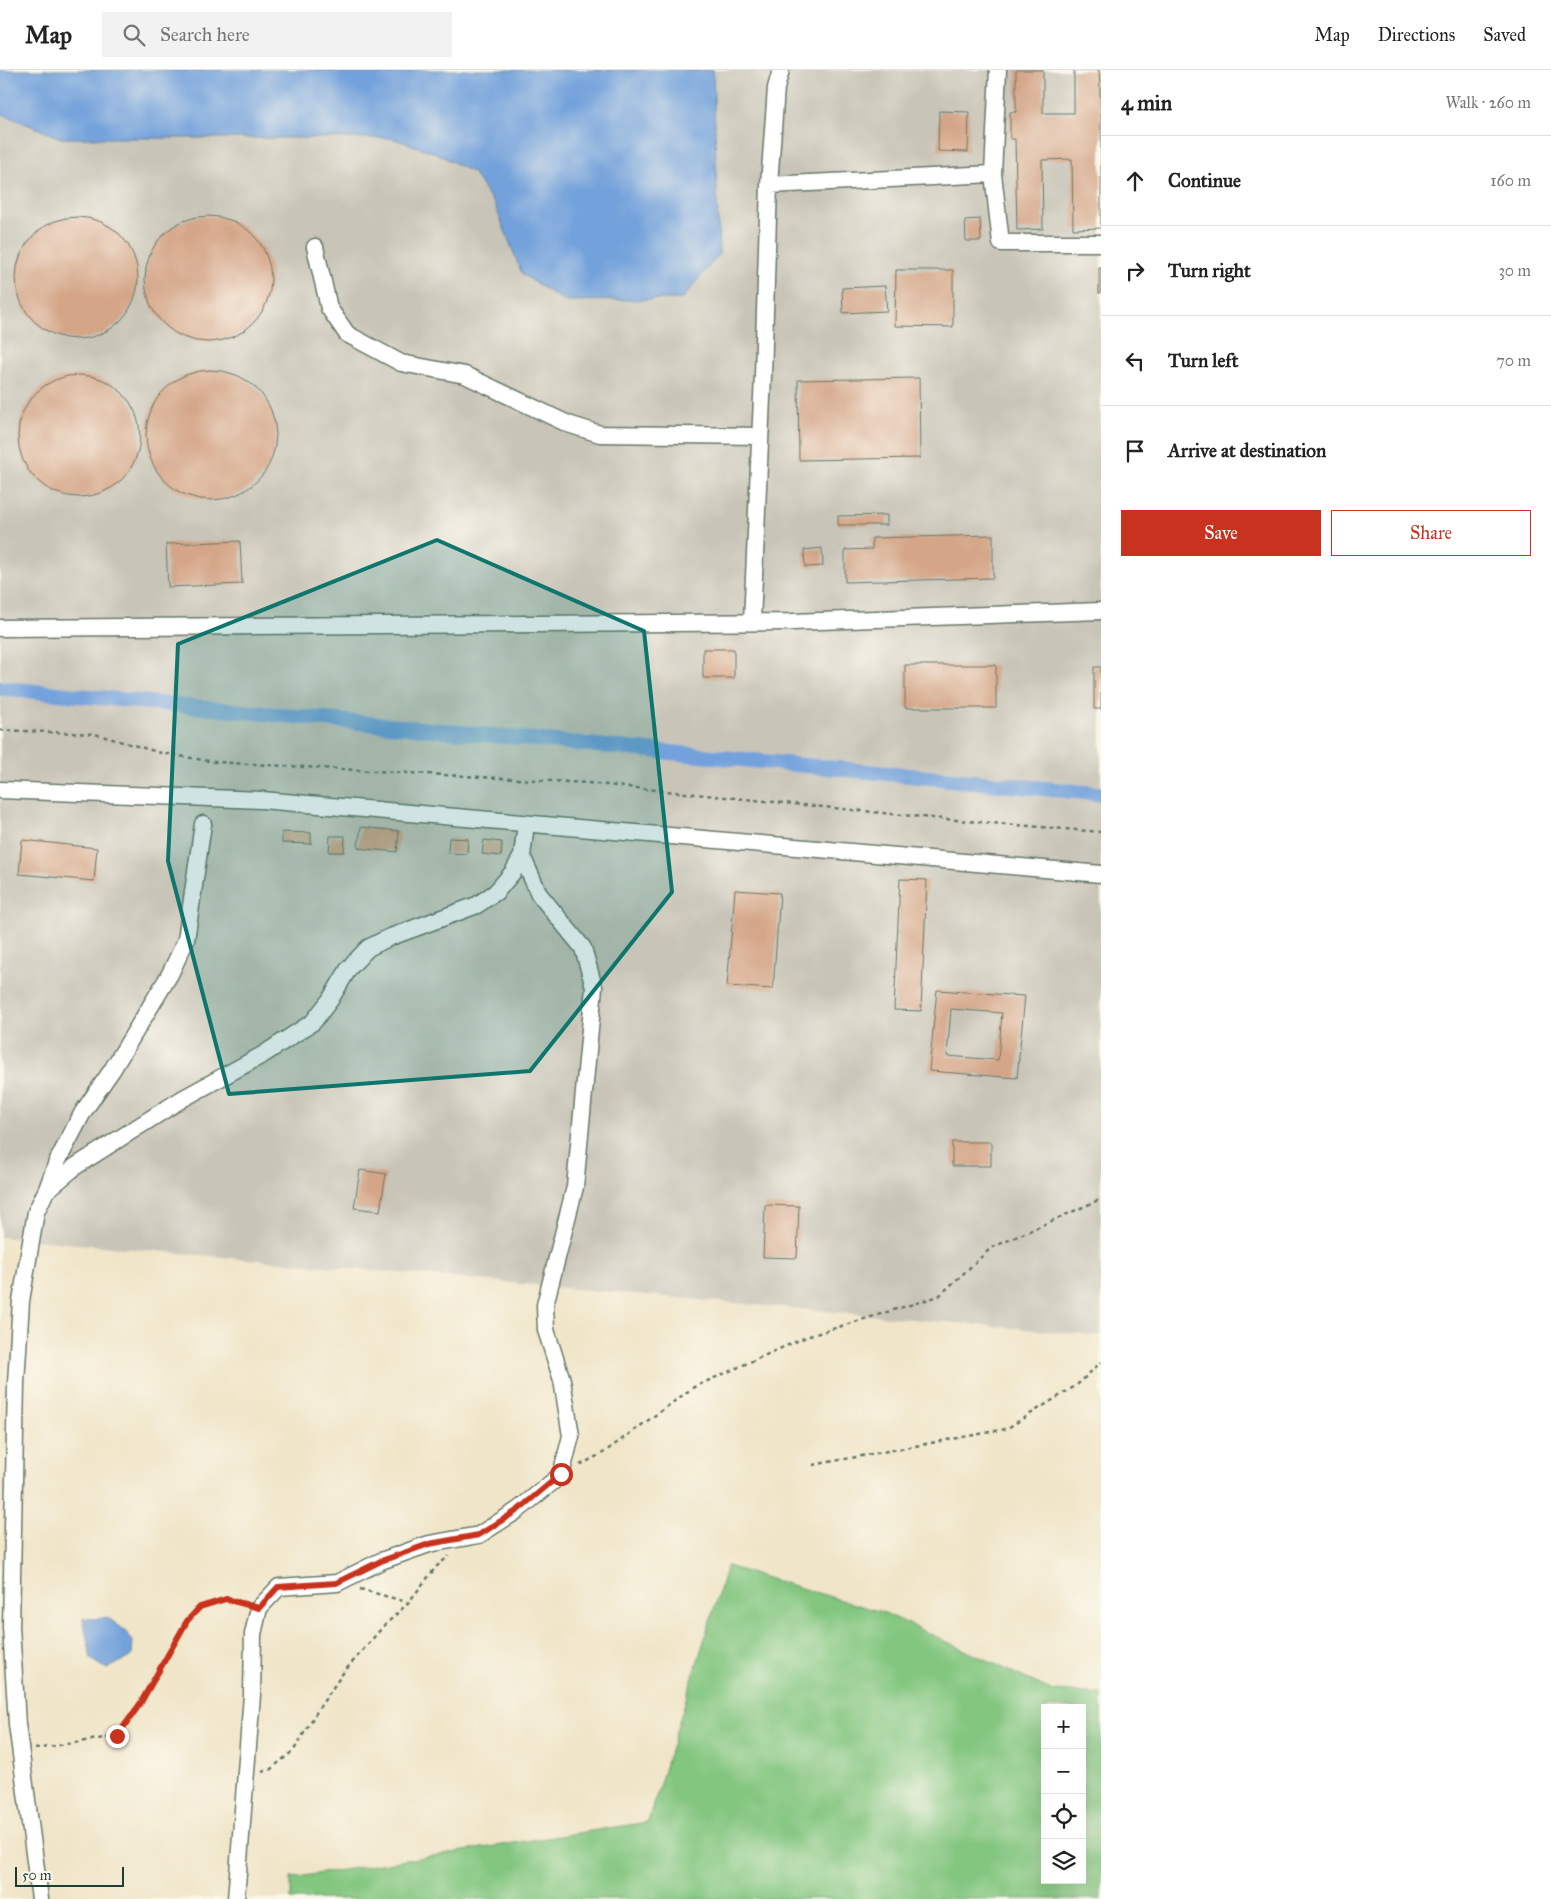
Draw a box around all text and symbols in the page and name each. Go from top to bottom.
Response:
search box [102,12,452,57]
text: Map [25,20,72,50]
icon: search [120,21,148,49]
text: Search here [160,23,250,46]
text: Map [1314,24,1350,46]
text: Directions [1378,24,1455,46]
text: Saved [1483,24,1526,46]
text: 4 min [1121,90,1172,116]
text: Walk · 260 m [1445,93,1531,112]
icon: ahead [1121,167,1149,195]
text: Continue [1168,169,1241,192]
text: 160 m [1490,171,1531,190]
icon: right [1121,257,1149,285]
text: Turn right [1168,259,1251,282]
text: 30 m [1498,261,1531,280]
icon: left [1121,347,1149,375]
text: Turn left [1168,349,1238,372]
text: 70 m [1496,351,1531,370]
icon: arrive [1121,437,1149,465]
text: Arrive at destination [1168,439,1326,462]
button: Save [1121,510,1321,556]
button: Share [1331,510,1531,556]
route start [550,1463,573,1486]
map controls [1041,1704,1086,1884]
button: + [1041,1704,1086,1749]
route end [106,1725,129,1748]
button: − [1041,1749,1086,1794]
button: locate [1041,1794,1086,1839]
button: layers [1041,1839,1086,1884]
scale bar [15,1864,124,1887]
text: 50 m [22,1867,51,1884]

